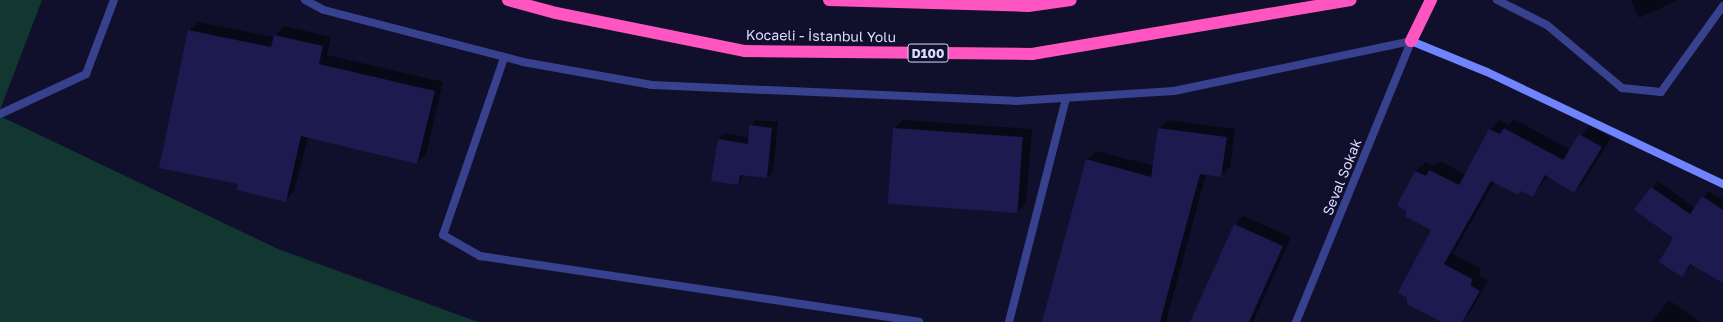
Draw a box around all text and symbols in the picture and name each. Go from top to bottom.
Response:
street label: Kocaeli - İstanbul Yolu [746,26,896,46]
road number: D100 [907,42,949,64]
street label: Seval Sokak [1319,136,1365,218]

